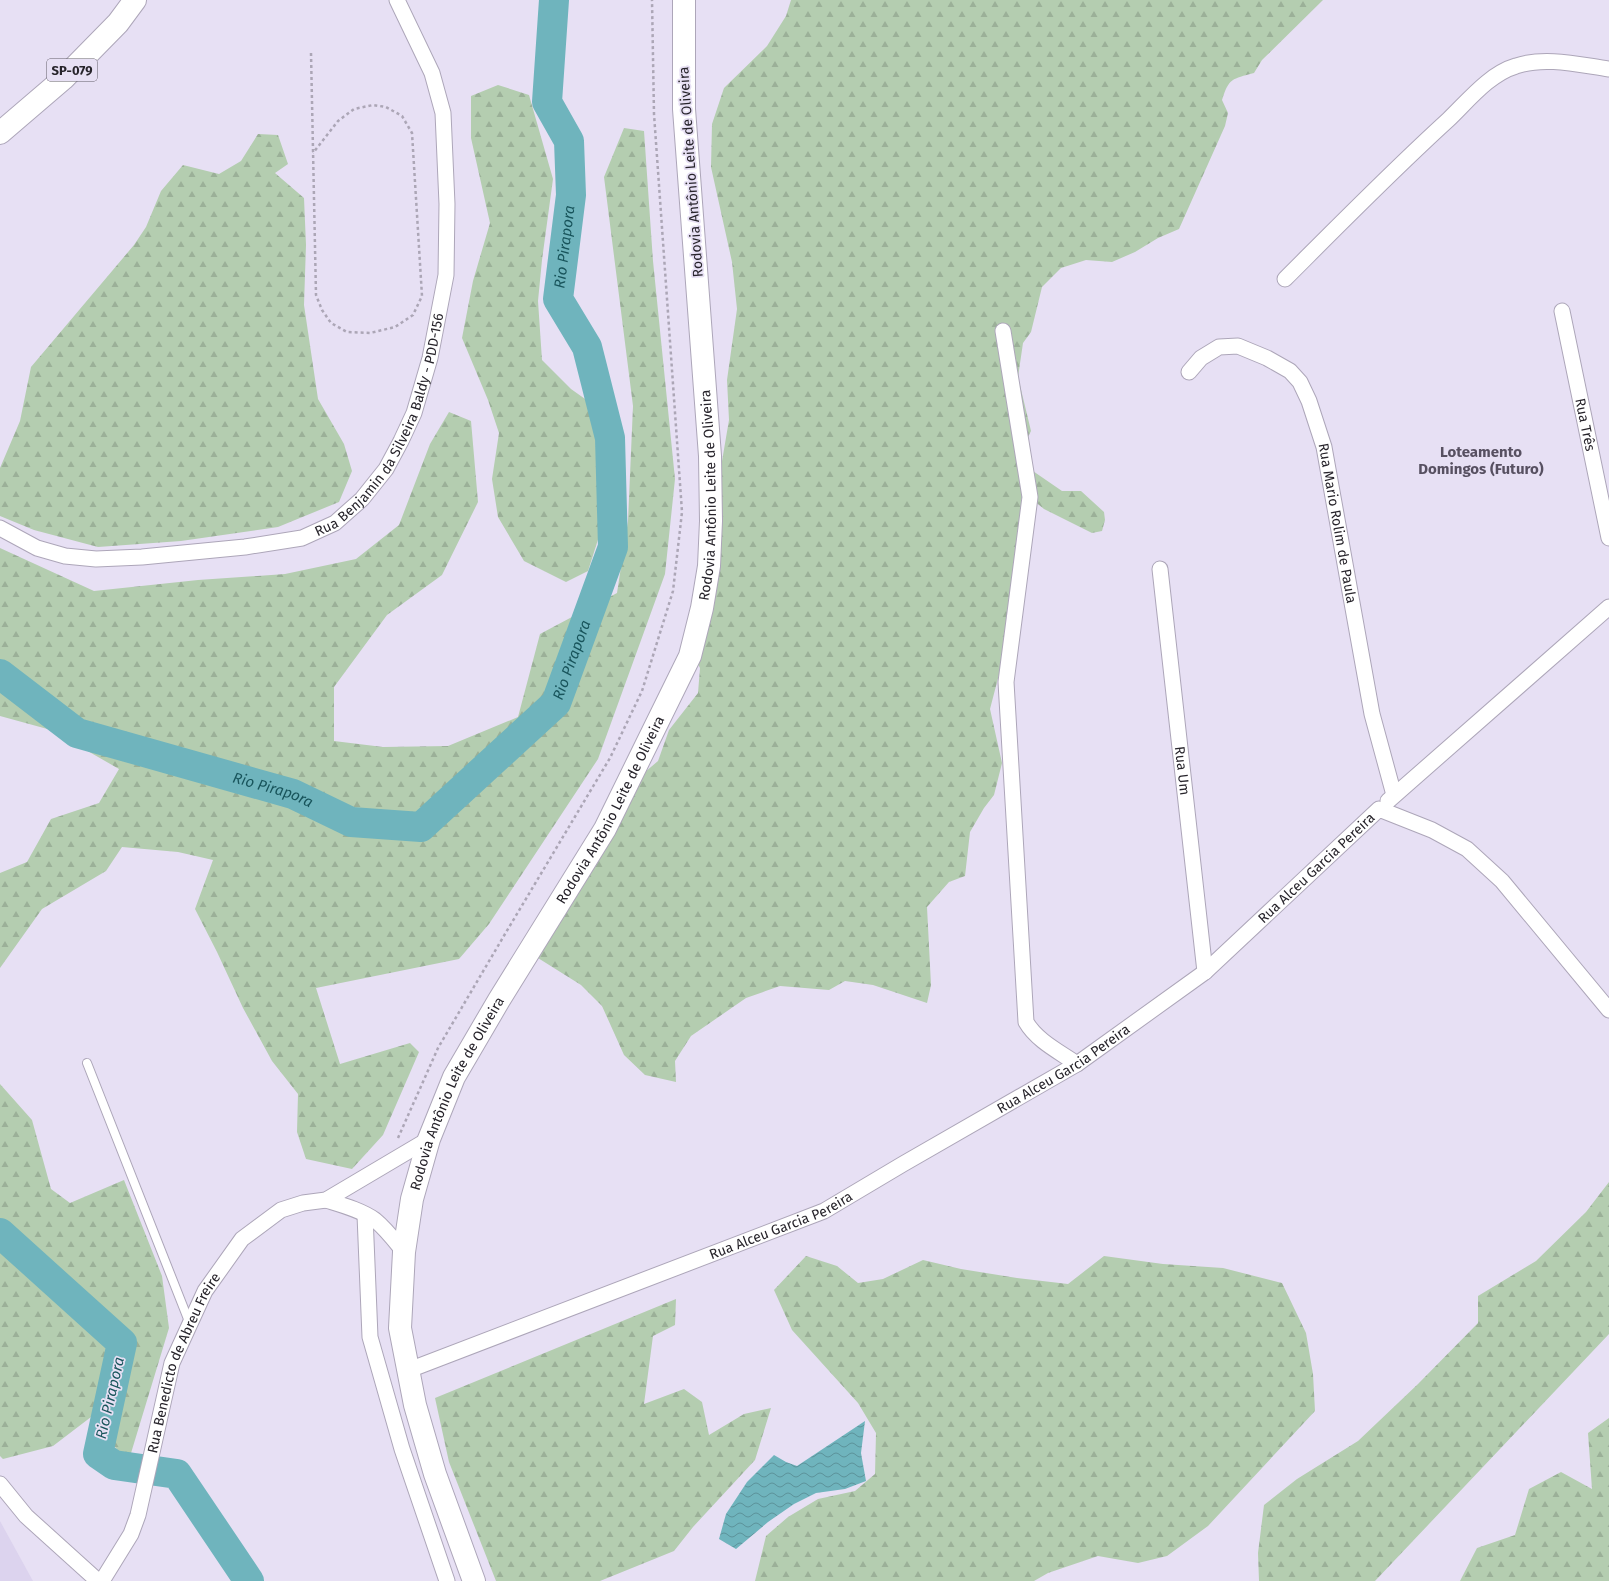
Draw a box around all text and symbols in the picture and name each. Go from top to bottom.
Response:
road number: SP-079 [47,59,97,81]
street label: Rodovia Antônio Leite de Oliveira [675,66,707,278]
water label: Rio Pirapora [550,204,579,289]
street label: Rua Benjamin da Silveira Baldy - PDD-156 [312,312,447,540]
street label: Rodovia Antônio Leite de Oliveira [695,389,720,602]
street label: Rua Três [1572,396,1599,453]
street label: Rua Mario Rolim de Paula [1315,442,1360,605]
district label: Loteamento Domingos (Futuro) [1418,443,1544,478]
water label: Rio Pirapora [549,618,594,702]
street label: Rodovia Antônio Leite de Oliveira [552,713,668,907]
street label: Rua Um [1171,745,1194,796]
water label: Rio Pirapora [231,768,316,811]
street label: Rua Alceu Garcia Pereira [1254,809,1378,927]
street label: Rodovia Antônio Leite de Oliveira [406,994,508,1192]
street label: Rua Alceu Garcia Pereira [994,1020,1133,1117]
street label: Rua Alceu Garcia Pereira [707,1188,855,1263]
street label: Rua Benedicto de Abreu Freire [144,1269,224,1455]
water label: Rio Pirapora [92,1355,128,1441]

